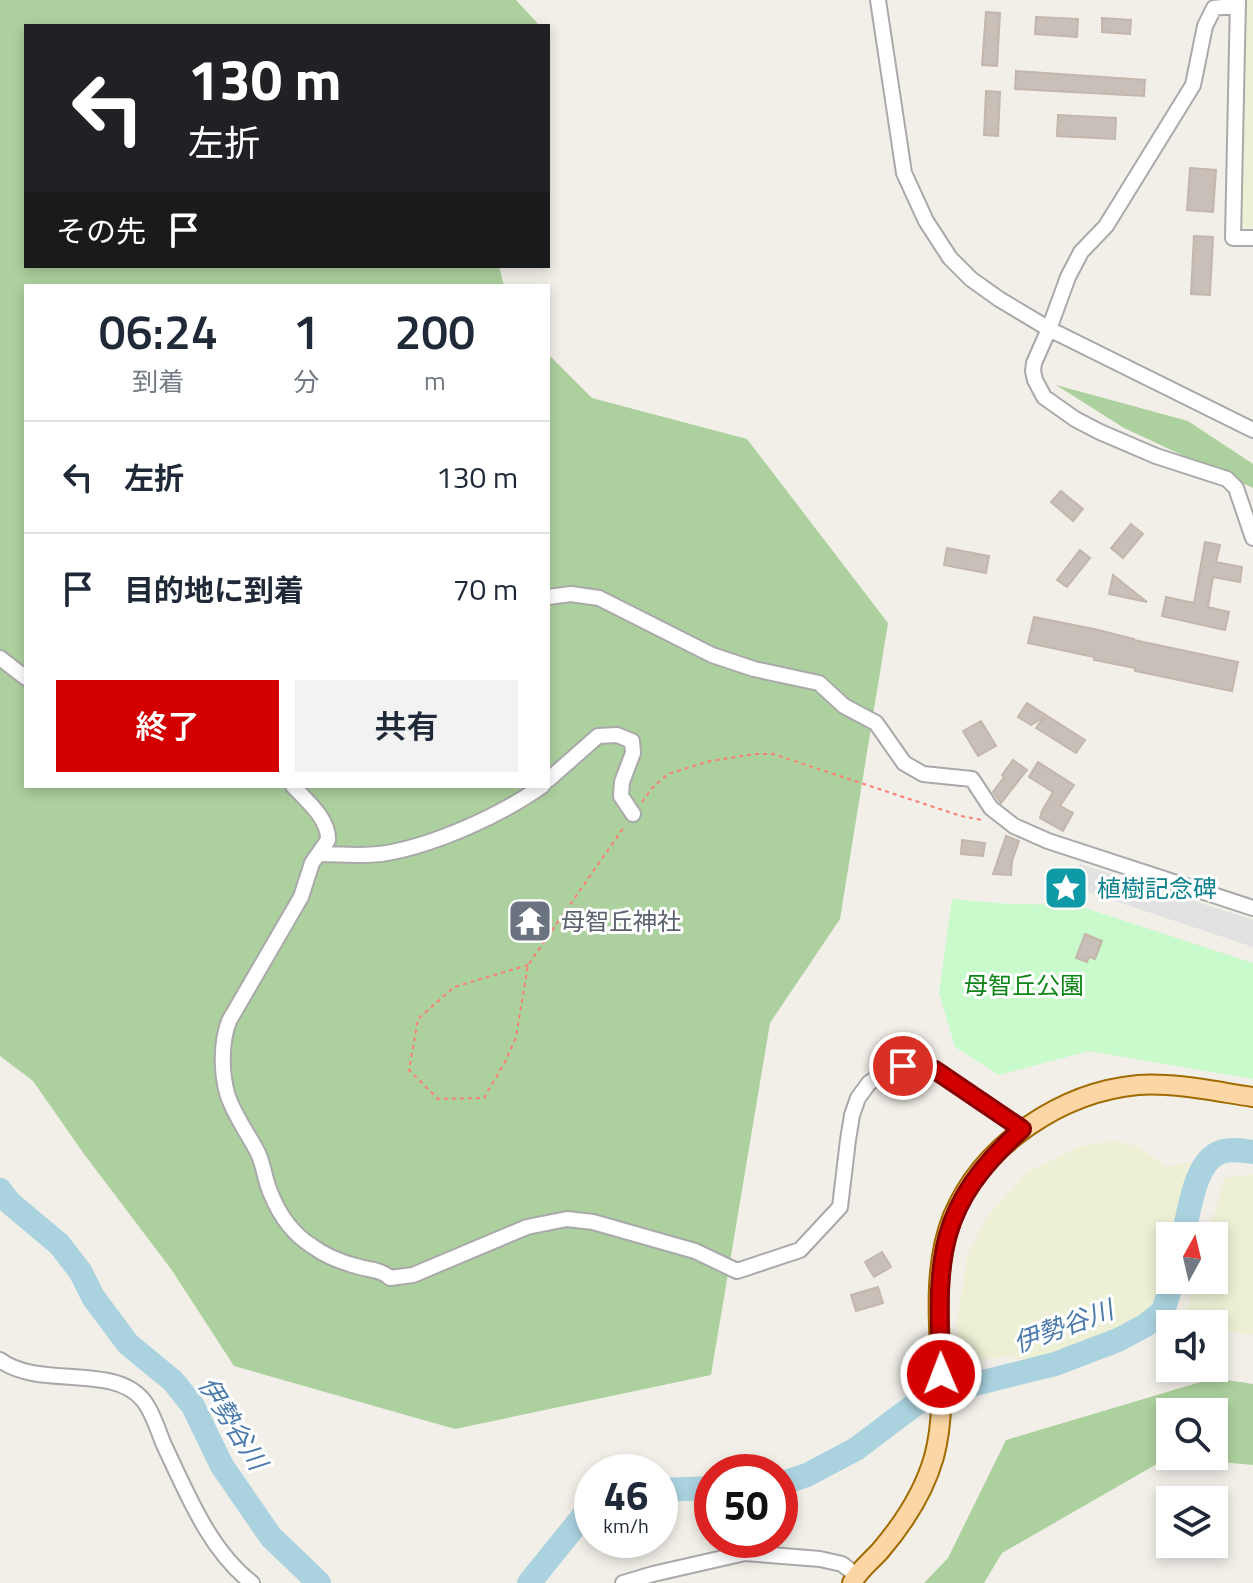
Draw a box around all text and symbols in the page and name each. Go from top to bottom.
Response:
text: 130 m [188,37,341,122]
icon: left [56,56,160,160]
text: 左折 [188,115,260,170]
text: その先 [56,208,146,254]
icon: arrive [162,208,206,252]
text: 06:24 [99,295,218,368]
text: 1 [293,295,320,368]
text: 200 [394,295,475,368]
text: m [424,361,446,400]
text: 到着 [132,362,184,401]
text: 分 [293,362,319,401]
text: 130 m [436,454,518,500]
icon: left [56,455,100,499]
text: 左折 [124,455,184,501]
text: 70 m [453,566,518,612]
icon: arrive [56,567,100,611]
text: 目的地に到着 [124,567,304,613]
button: 終了 [56,680,279,772]
button: 共有 [295,680,518,772]
place icon: 植樹記念碑 [1042,864,1090,912]
place label: 植樹記念碑 [1097,870,1217,906]
temple icon: 母智丘神社 [506,897,554,945]
place label: 母智丘神社 [561,903,681,939]
park label: 母智丘公園 [964,967,1084,1003]
pin [869,1032,937,1100]
icon: arrive [881,1044,925,1088]
north arrow [1156,1222,1228,1294]
map controls [1156,1222,1228,1558]
water label: 伊勢谷川 [1007,1289,1121,1362]
button: sound [1156,1310,1228,1382]
position arrow [899,1332,983,1416]
water label: 伊勢谷川 [189,1369,279,1480]
button: search [1156,1398,1228,1470]
speed limit sign: 50 [694,1454,798,1558]
text: 46 [604,1465,648,1526]
button: layers [1156,1486,1228,1558]
text: km/h [603,1510,649,1541]

